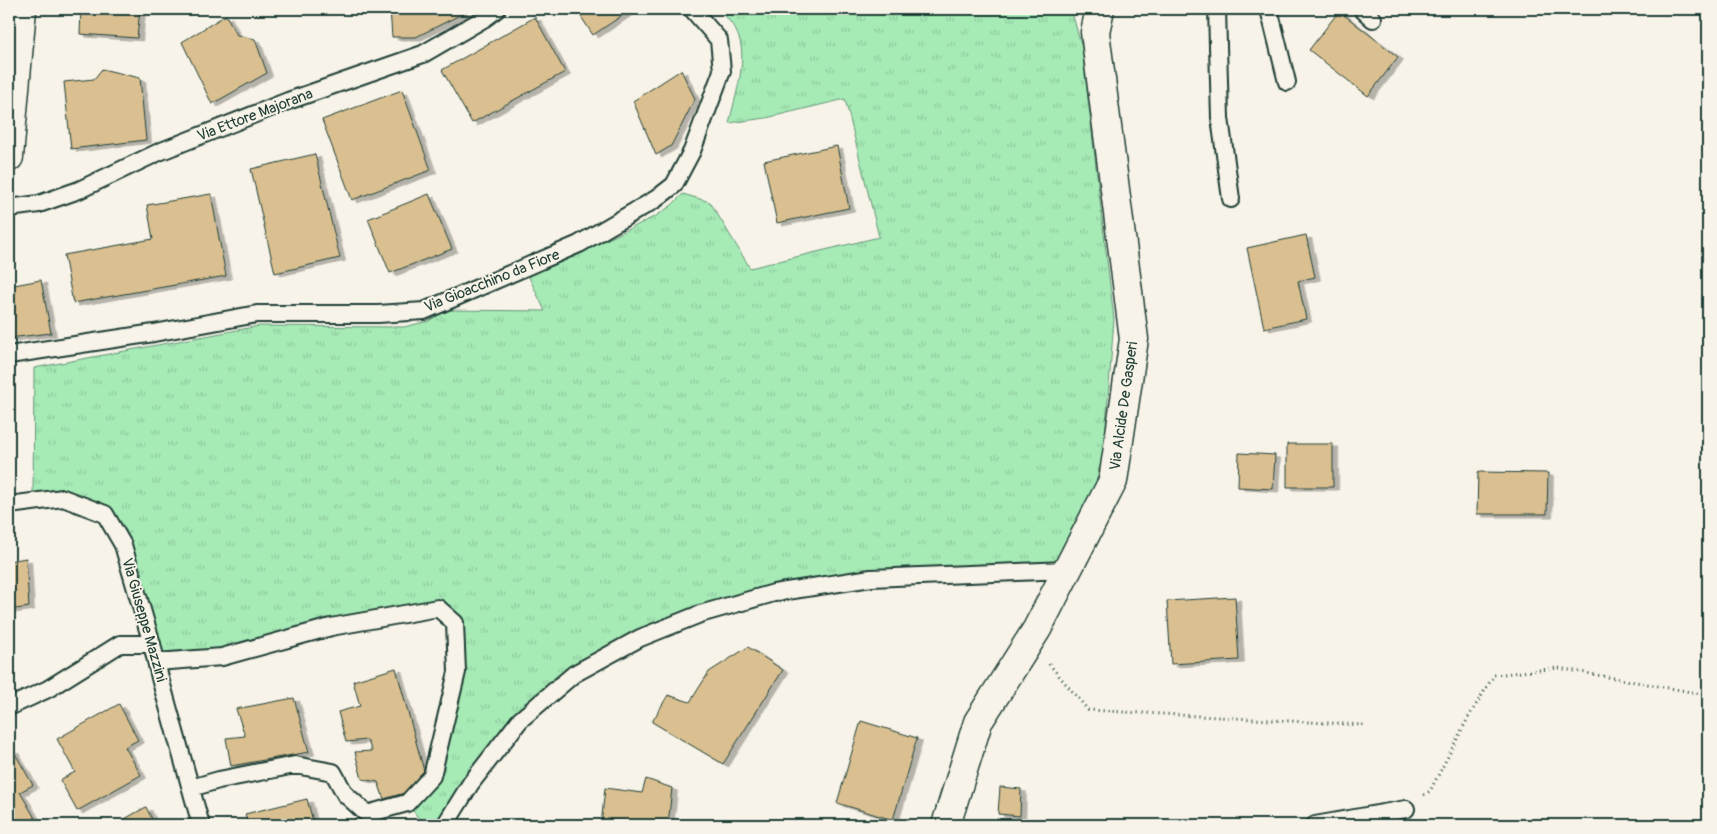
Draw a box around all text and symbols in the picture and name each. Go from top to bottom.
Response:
street label: Via Ettore Majorana [195,84,315,146]
street label: Via Gioacchino da Fiore [422,245,563,317]
street label: Via Alcide De Gasperi [1106,340,1142,472]
street label: Via Giuseppe Mazzini [117,556,171,684]

